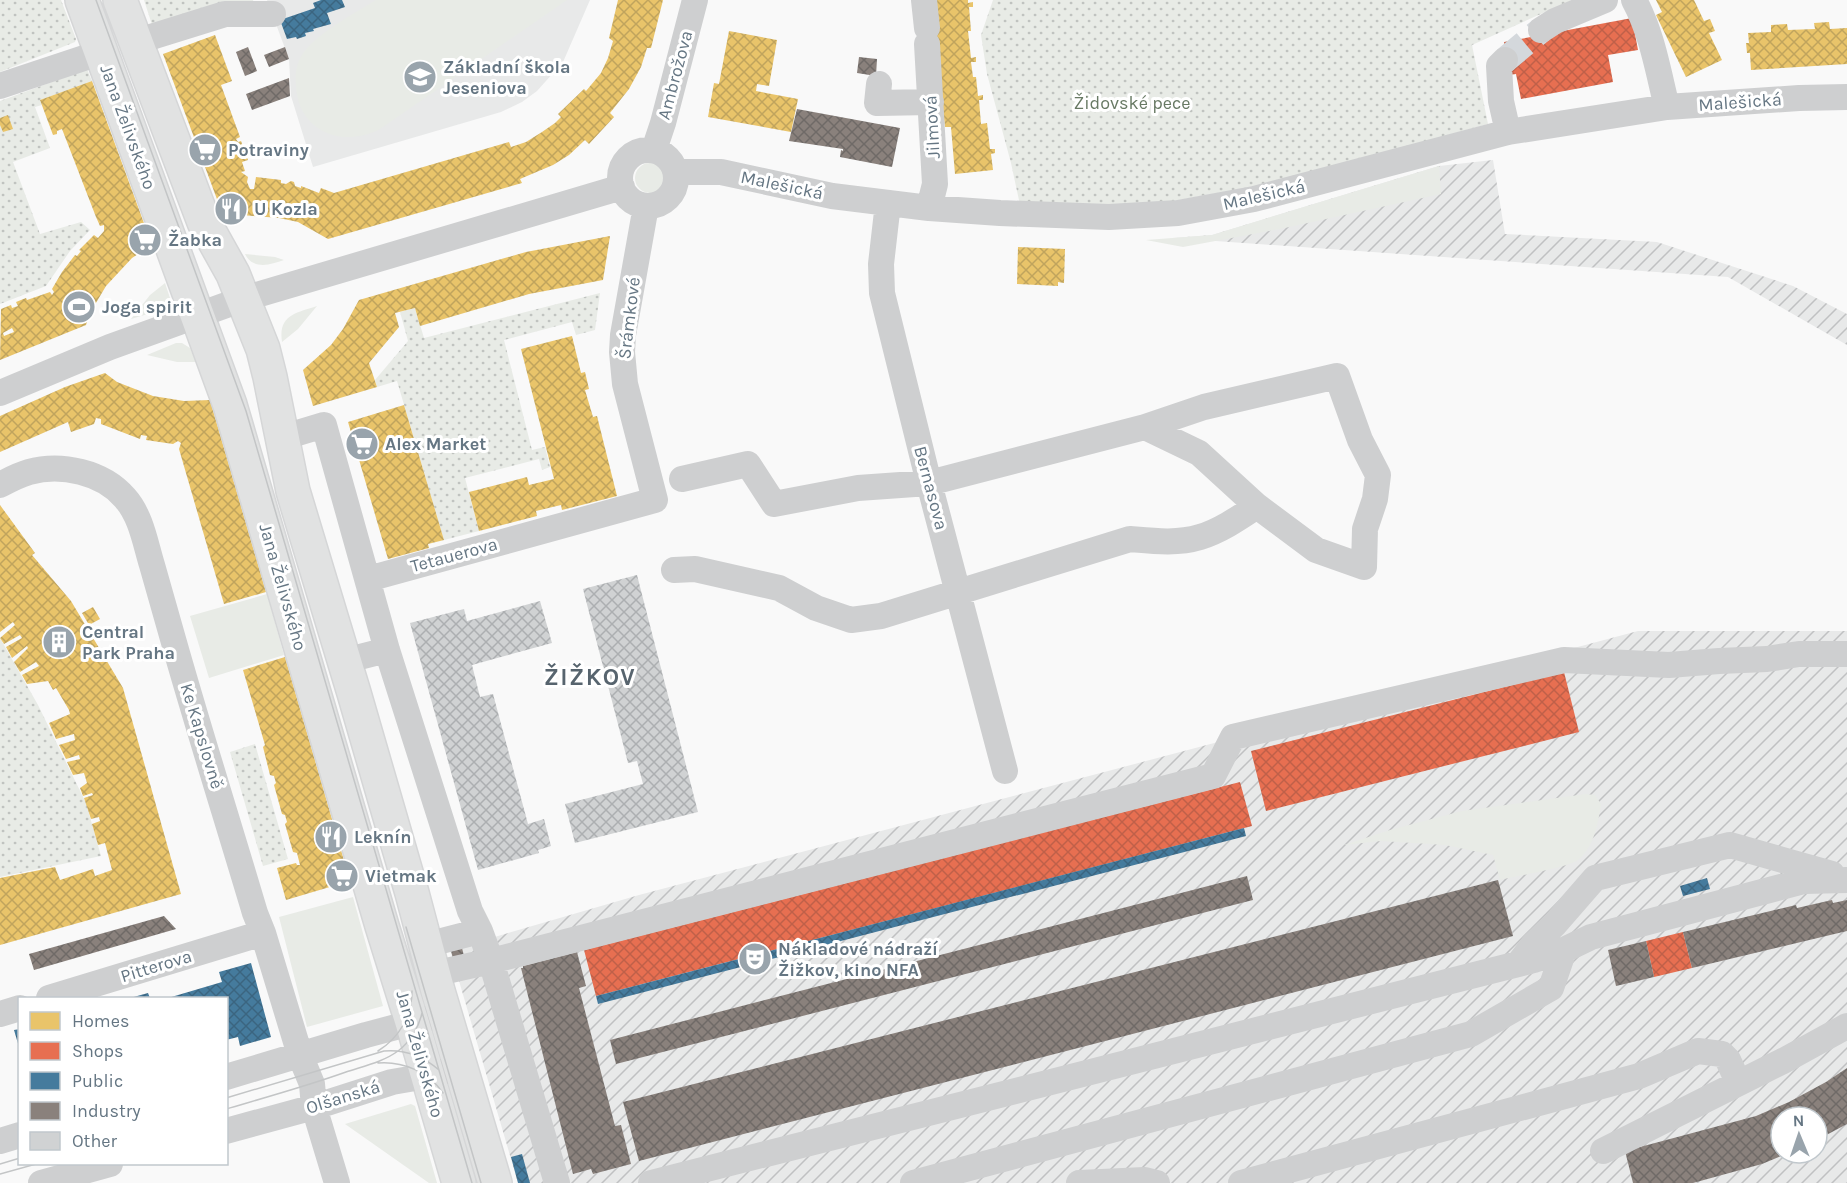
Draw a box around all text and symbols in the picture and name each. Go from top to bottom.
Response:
street label: Ambrožova [653,28,697,122]
place label: Základní škola Jeseniova [443,56,571,99]
school or university icon: Základní škola Jeseniova [402,59,438,95]
street label: Jana Želivského [95,62,161,192]
street label: Malešická [1698,88,1782,116]
park label: Židovské pece [1074,92,1190,114]
street label: Jilmová [919,95,945,159]
supermarket icon: Potraviny [187,132,223,168]
place label: Potraviny [228,139,309,161]
street label: Malešická [739,166,825,204]
street label: Malešická [1221,175,1307,215]
restaurant icon: U Kozla [213,191,249,227]
place label: U Kozla [254,198,318,220]
supermarket icon: Žabka [127,222,163,258]
place label: Žabka [168,229,222,251]
street label: Šrámkové [613,276,645,360]
sports icon: Joga spirit [61,289,97,325]
place label: Joga spirit [102,296,192,318]
supermarket icon: Alex Market [344,426,380,462]
place label: Alex Market [385,433,486,455]
street label: Bernasova [909,444,953,532]
street label: Jana Želivského [254,521,312,653]
street label: Tetauerova [408,533,500,577]
place label: Central Park Praha [82,621,175,664]
building icon: Central Park Praha [41,624,77,660]
district label: ŽIŽKOV [544,662,636,691]
street label: Ke Kapslovně [176,681,228,791]
restaurant icon: Leknín [313,819,349,855]
place label: Leknín [354,826,411,848]
supermarket icon: Vietmak [324,858,360,894]
place label: Vietmak [365,865,437,887]
place label: Nákladové nádraží Žižkov, kino NFA [778,938,939,981]
theatre icon: Nákladové nádraží Žižkov, kino NFA [737,941,773,977]
street label: Pitterova [118,945,194,987]
street label: Jana Želivského [391,988,449,1120]
legend [18,997,228,1165]
text: Homes [72,1010,129,1032]
text: Shops [72,1040,124,1062]
text: Public [72,1070,123,1092]
street label: Olšanská [303,1075,383,1119]
text: Industry [72,1100,141,1122]
north arrow [1769,1105,1829,1165]
text: N [1792,1111,1805,1130]
text: Other [72,1130,117,1152]

